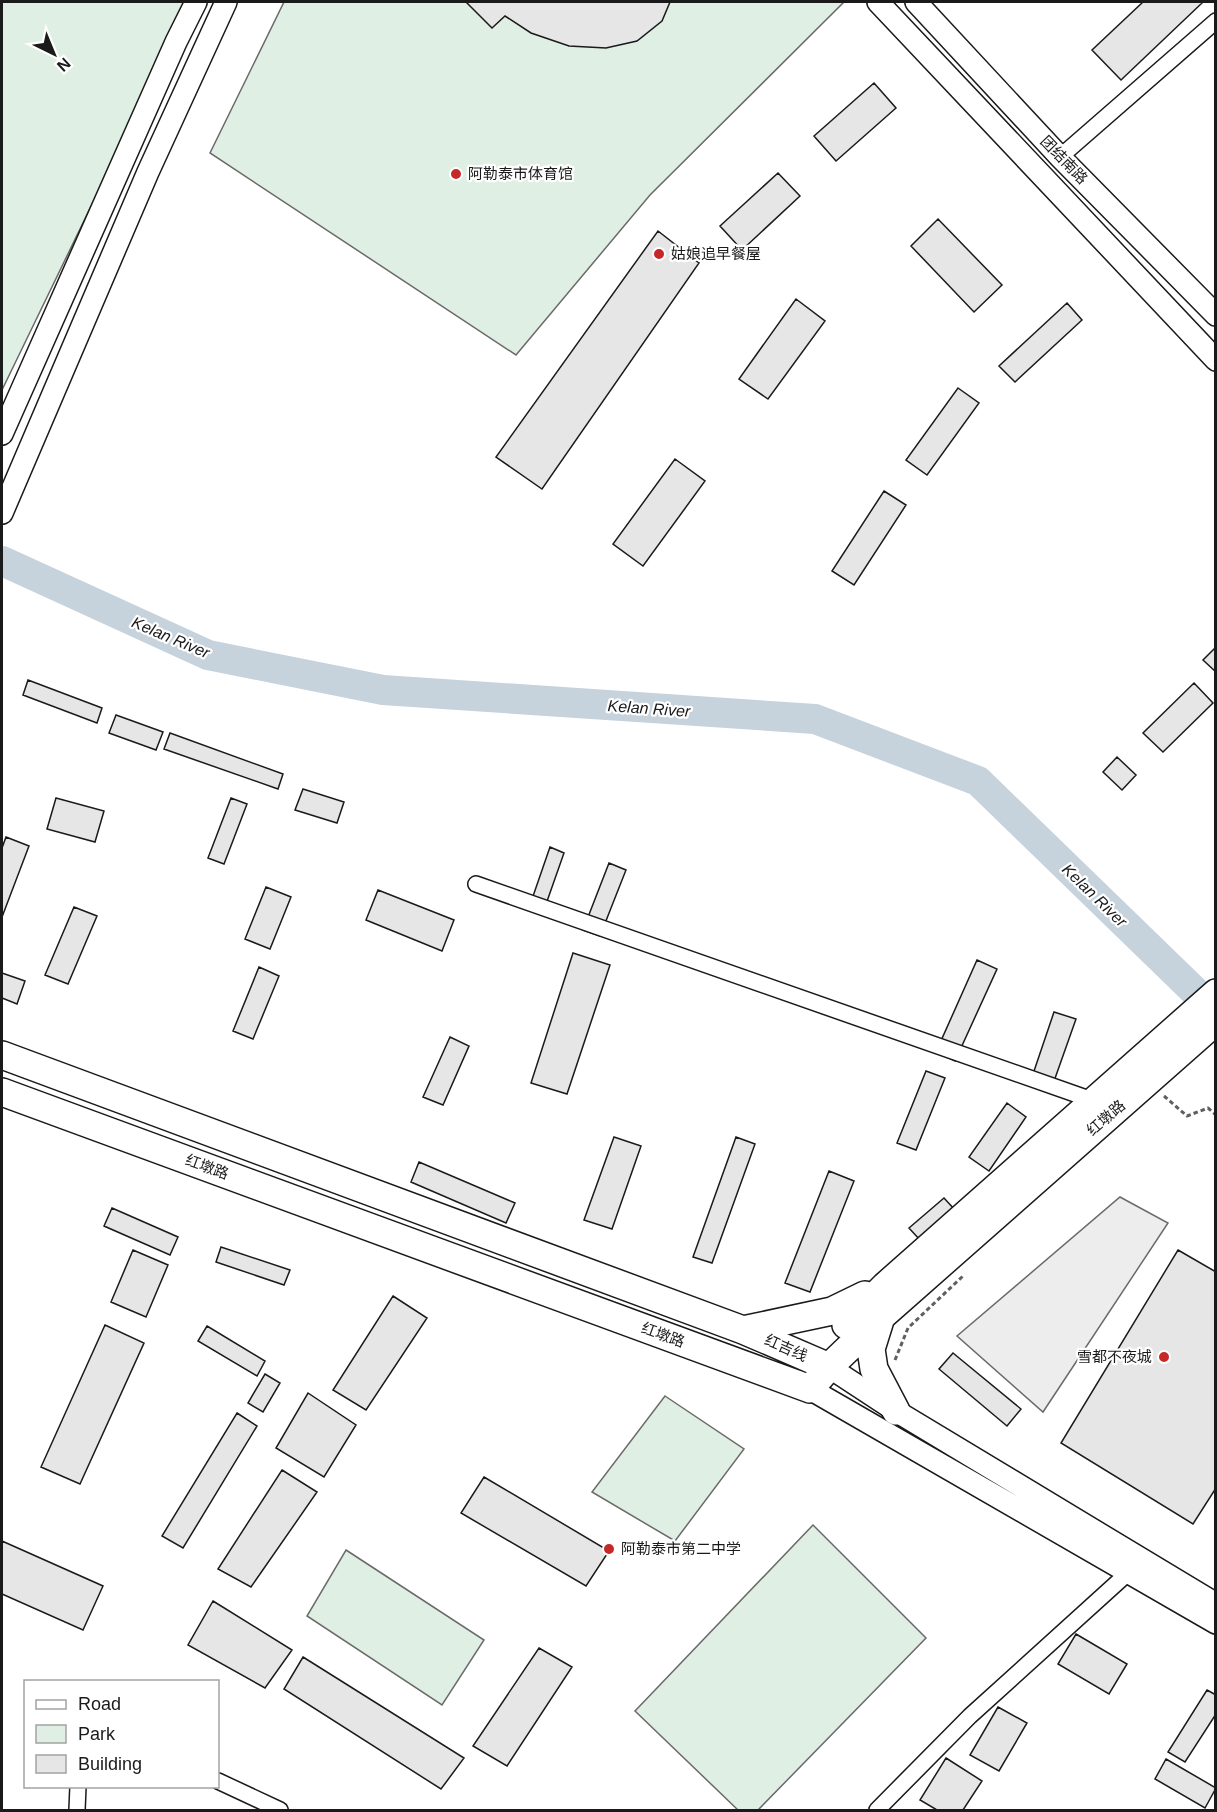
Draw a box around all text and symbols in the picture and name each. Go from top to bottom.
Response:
north arrow [24,24,84,84]
text: N [54,54,74,75]
street label: 团结南路 [1037,132,1091,187]
place label: 阿勒泰市体育馆 [468,165,573,182]
marker: 阿勒泰市体育馆 [449,167,463,181]
place label: 姑娘追早餐屋 [671,245,761,262]
marker: 姑娘追早餐屋 [652,247,666,261]
water label: Kelan River [129,613,213,662]
water label: Kelan River [607,697,691,720]
water label: Kelan River [1059,861,1131,931]
street label: 红墩路 [1083,1096,1128,1139]
street label: 红墩路 [183,1151,231,1182]
street label: 红墩路 [639,1319,687,1350]
street label: 红吉线 [762,1331,810,1364]
place label: 雪都不夜城 [1077,1348,1152,1365]
marker: 雪都不夜城 [1157,1350,1171,1364]
place label: 阿勒泰市第二中学 [621,1540,741,1557]
marker: 阿勒泰市第二中学 [602,1542,616,1556]
legend [24,1680,219,1788]
text: Road [78,1694,121,1714]
text: Park [78,1724,116,1744]
text: Building [78,1754,142,1774]

